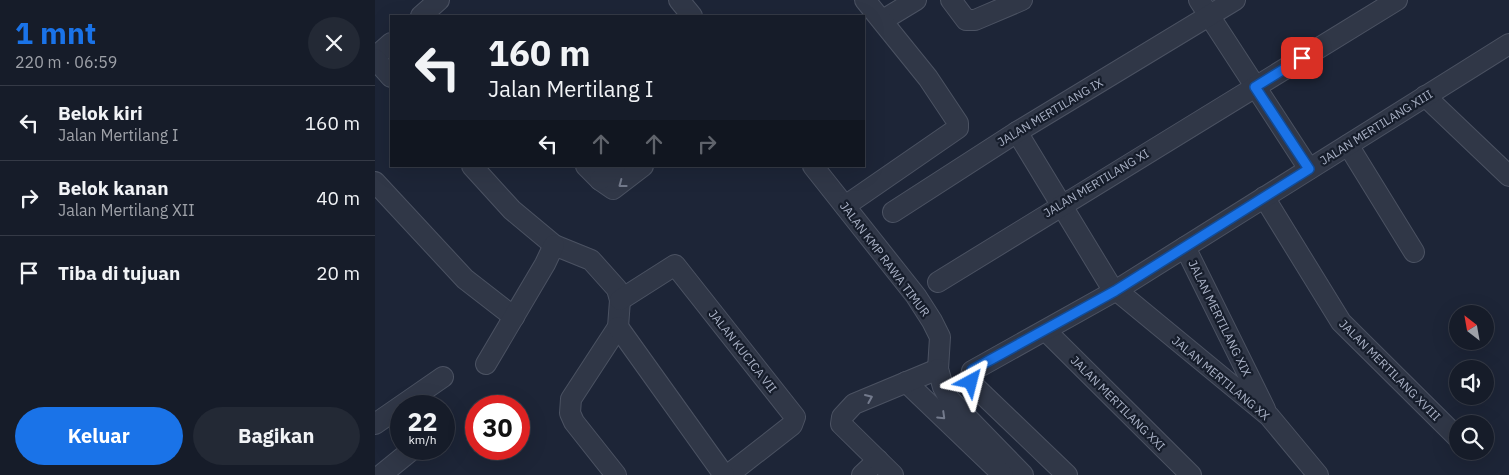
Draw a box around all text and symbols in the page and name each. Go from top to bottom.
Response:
text: 1 mnt [15,13,96,52]
button: close [308,17,360,69]
text: 160 m [488,30,591,76]
icon: left [405,35,470,100]
pin [1281,37,1323,79]
icon: arrive [1288,44,1316,72]
text: 220 m · 06:59 [15,52,117,72]
text: Jalan Mertilang I [488,74,654,103]
street label: JALAN MERTILANG IX [995,74,1106,149]
street label: JALAN MERTILANG XIII [1317,86,1435,168]
text: Belok kiri [58,101,143,125]
icon: left [15,109,43,137]
text: 160 m [305,111,360,135]
text: Jalan Mertilang I [58,125,178,145]
icon: left [534,130,562,158]
icon: ahead [587,130,615,158]
icon: ahead [640,130,668,158]
icon: right [693,130,721,158]
street label: JALAN MERTILANG XI [1041,145,1152,220]
text: Belok kanan [58,176,169,200]
one-way arrow [619,178,628,186]
icon: right [15,184,43,212]
text: 40 m [316,186,360,210]
street label: JALAN KMP RAWA TIMUR [837,199,933,320]
text: Jalan Mertilang XII [58,200,195,220]
street label: JALAN MERTILANG XIX [1185,257,1255,379]
icon: arrive [15,259,43,287]
text: Tiba di tujuan [58,261,180,285]
text: 20 m [316,261,360,285]
north arrow [1449,305,1494,350]
map controls [1449,305,1494,460]
street label: JALAN KUCICA VII [706,306,780,396]
street label: JALAN MERTILANG XVIII [1336,316,1444,424]
street label: JALAN MERTILANG XX [1169,333,1273,424]
street label: JALAN MERTILANG XXI [1068,353,1169,454]
position arrow [944,355,996,407]
button: sound [1449,360,1494,405]
one-way arrow [864,393,873,404]
speed limit sign: 30 [465,395,530,460]
text: 22 [407,405,438,438]
button: Keluar [15,407,183,465]
button: Bagikan [193,407,360,465]
one-way arrow [936,410,945,419]
button: search [1449,415,1494,460]
text: km/h [408,432,437,447]

